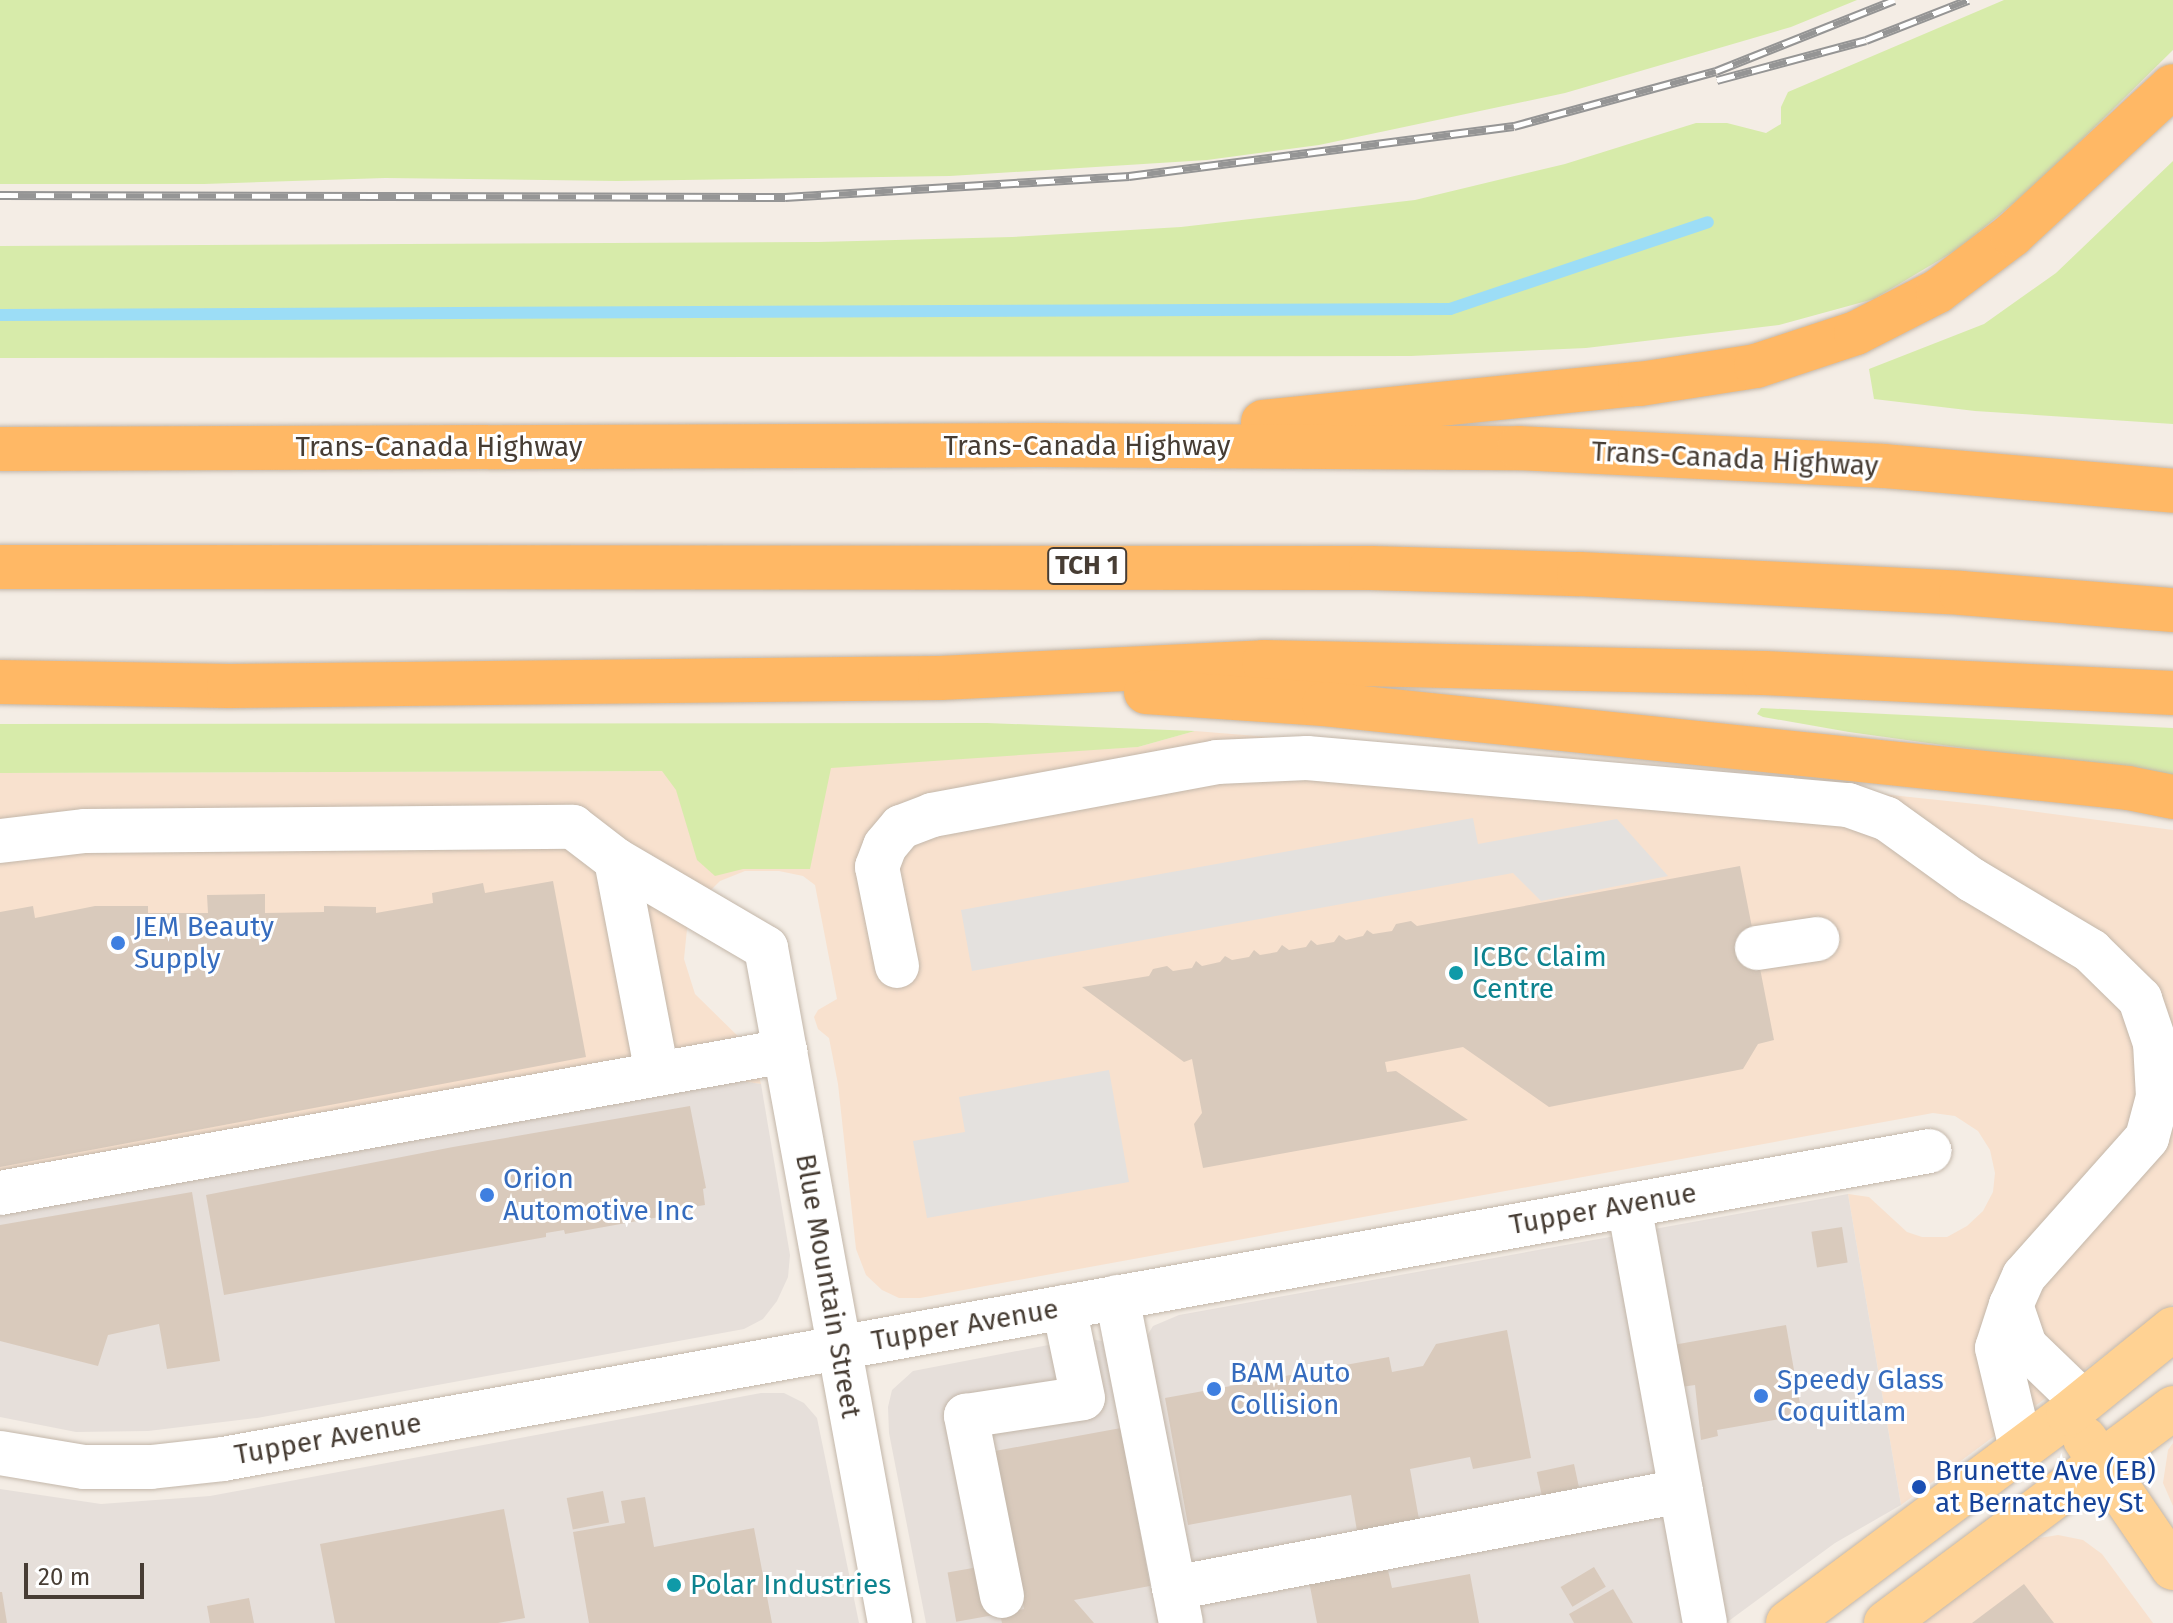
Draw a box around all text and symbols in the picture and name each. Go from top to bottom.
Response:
street label: Trans-Canada Highway [943,429,1231,463]
street label: Trans-Canada Highway [295,430,583,464]
street label: Trans-Canada Highway [1591,435,1879,483]
road number: TCH 1 [1047,544,1127,588]
place label: JEM Beauty Supply [134,910,274,976]
marker: JEM Beauty Supply [109,934,127,952]
place label: ICBC Claim Centre [1472,940,1607,1006]
marker: ICBC Claim Centre [1447,964,1465,982]
street label: Blue Mountain Street [788,1151,868,1421]
place label: Orion Automotive Inc [503,1162,694,1228]
street label: Tupper Avenue [1507,1176,1699,1242]
marker: Orion Automotive Inc [478,1186,496,1204]
street label: Tupper Avenue [869,1292,1061,1358]
place label: BAM Auto Collision [1230,1356,1351,1422]
place label: Speedy Glass Coquitlam [1777,1363,1944,1429]
marker: BAM Auto Collision [1205,1380,1223,1398]
marker: Speedy Glass Coquitlam [1752,1387,1770,1405]
street label: Tupper Avenue [232,1406,424,1472]
place label: Brunette Ave (EB) at Bernatchey St [1935,1454,2156,1520]
marker: Brunette Ave (EB) at Bernatchey St [1910,1478,1928,1496]
scale bar [28,1547,148,1597]
text: 20 m [38,1563,90,1591]
place label: Polar Industries [690,1568,891,1602]
marker: Polar Industries [665,1576,683,1594]

